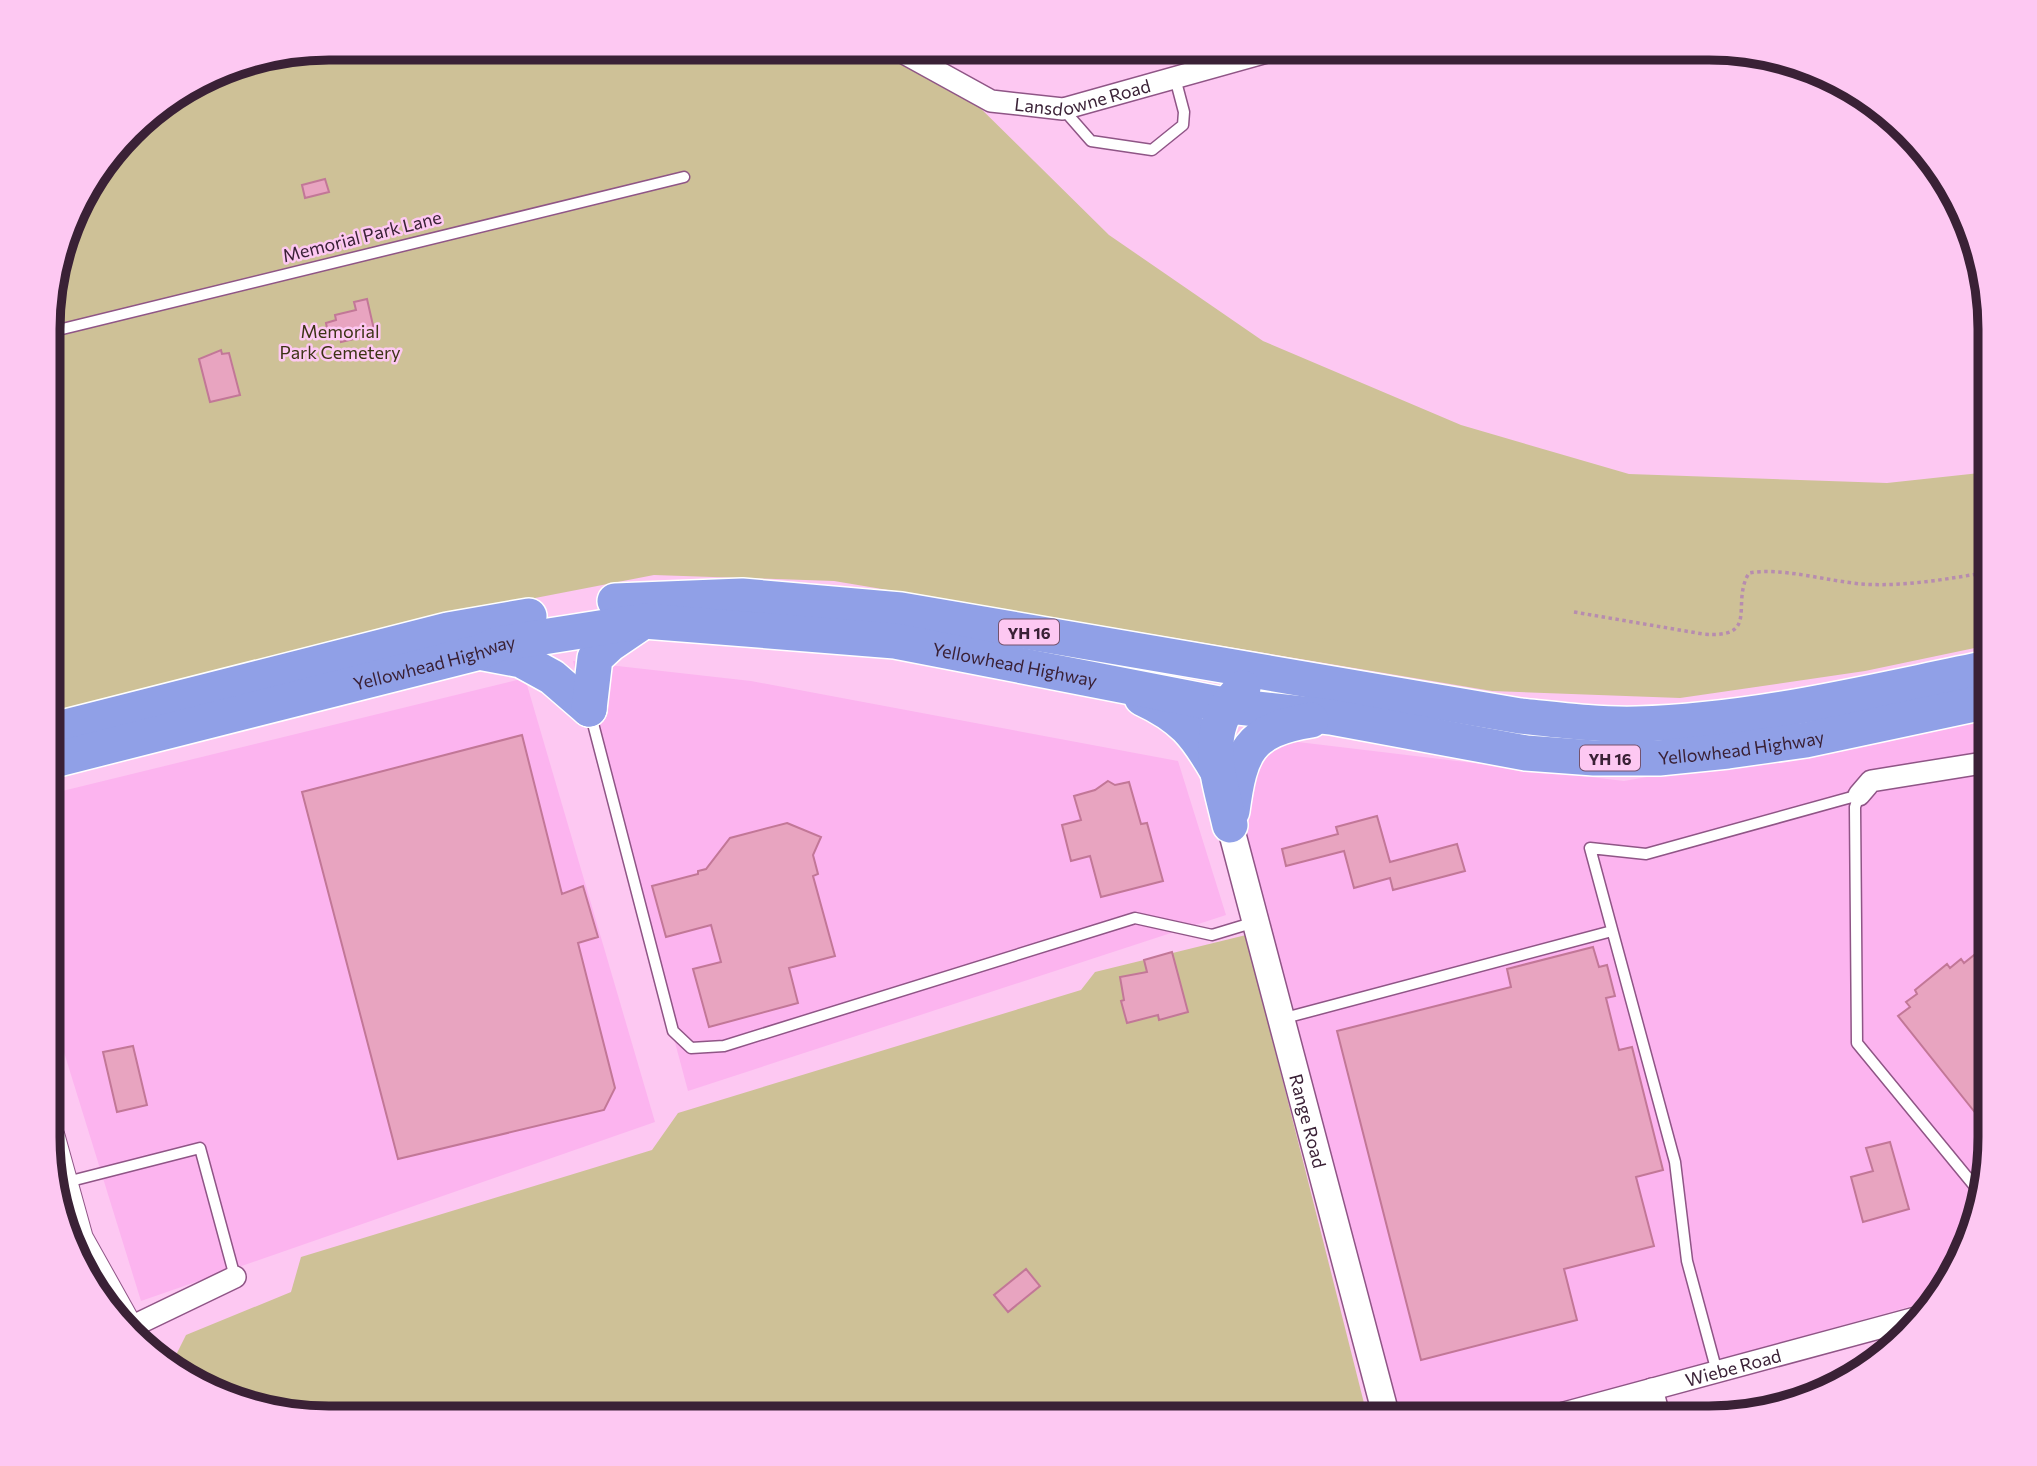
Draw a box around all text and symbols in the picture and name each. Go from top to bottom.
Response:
street label: Lansdowne Road [1013,74,1153,120]
street label: Memorial Park Lane [280,206,444,266]
park label: Memorial Park Cemetery [279,320,401,363]
road number: YH 16 [999,620,1059,645]
street label: Yellowhead Highway [351,630,517,695]
street label: Yellowhead Highway [931,638,1099,691]
street label: Yellowhead Highway [1657,725,1826,769]
road number: YH 16 [1580,746,1640,771]
street label: Range Road [1285,1071,1331,1170]
street label: Wiebe Road [1683,1344,1783,1391]

